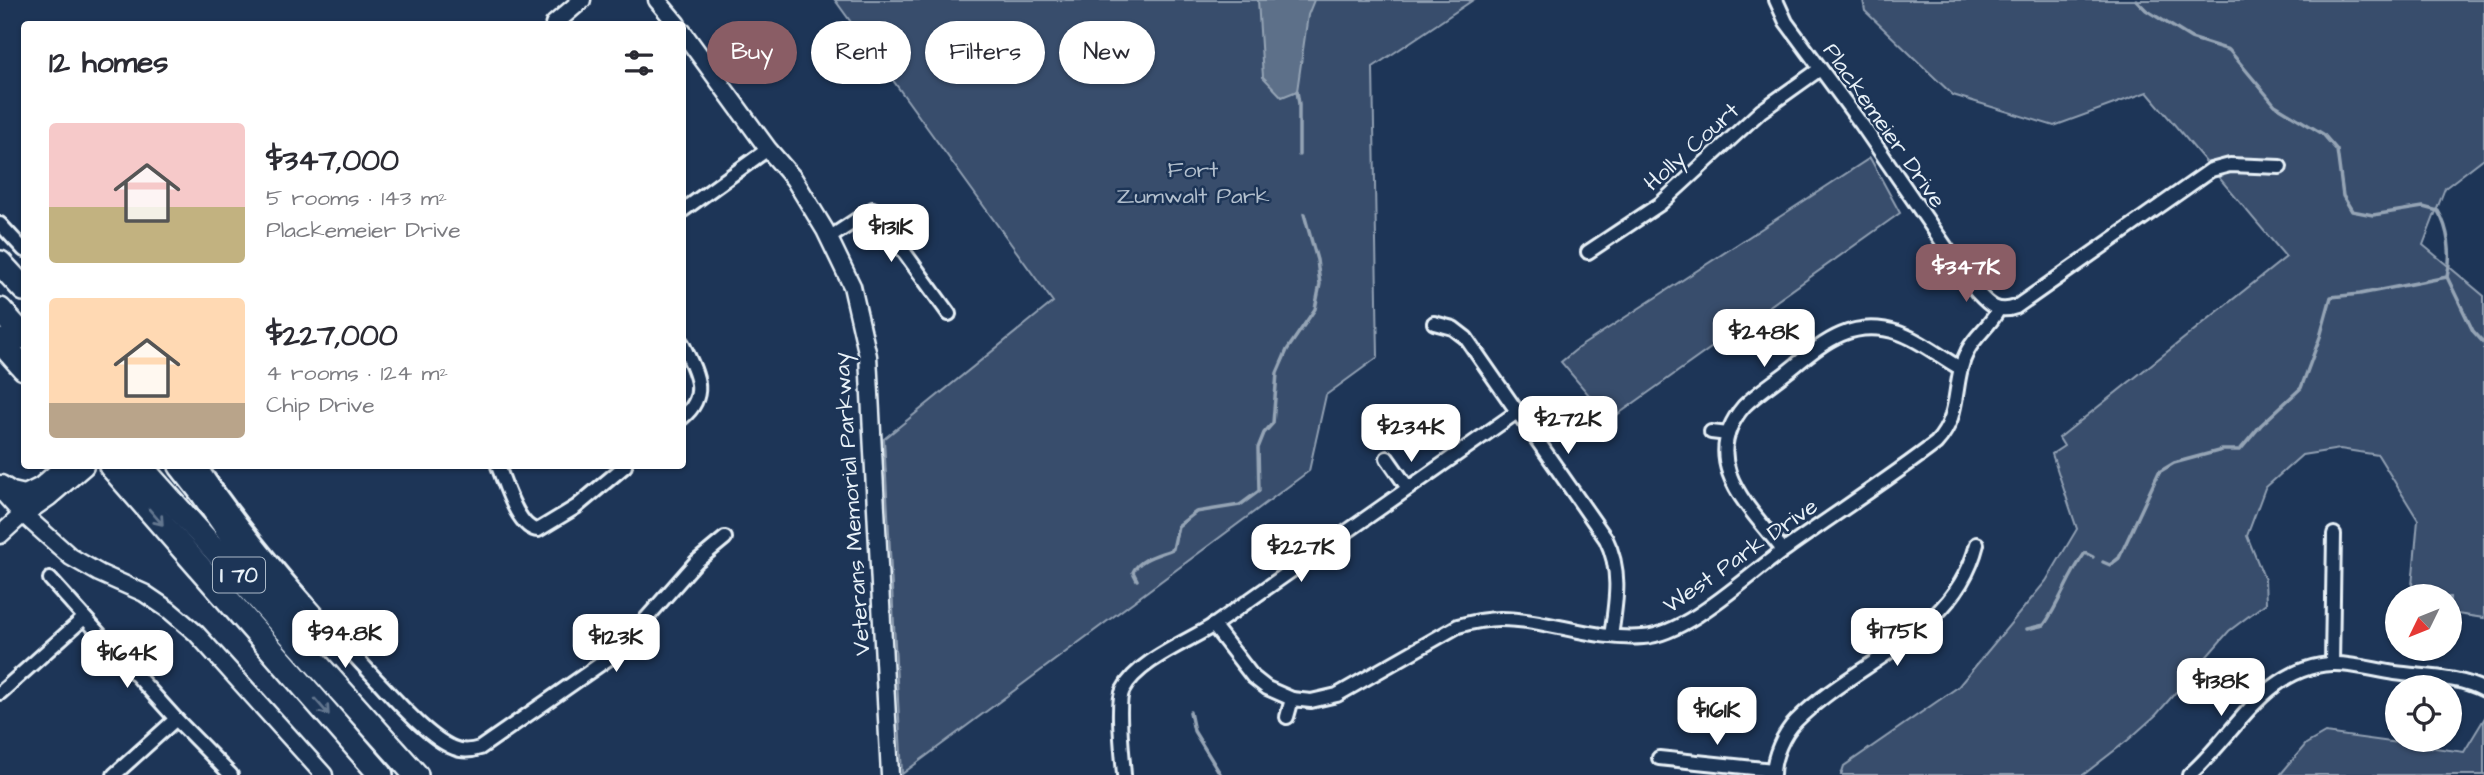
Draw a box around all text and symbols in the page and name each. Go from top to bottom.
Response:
chip: Buy [707,21,797,84]
chip: Rent [811,21,911,84]
chip: Filters [925,21,1045,84]
chip: New [1059,21,1155,84]
street label: Plackemeier Drive [1815,37,1953,215]
text: 12 homes [49,42,168,84]
icon: filters [620,44,658,82]
street label: Holly Court [1637,95,1748,199]
text: $347,000 [266,140,399,182]
icon: home [105,151,189,235]
park label: Fort Zumwalt Park [1116,154,1270,212]
text: 5 rooms · 143 m² [266,182,447,214]
pin: $131K [842,204,940,264]
text: $131K [869,211,913,243]
text: Plackemeier Drive [266,214,461,246]
pin: $347K [1917,244,2015,304]
text: $347K [1932,251,2000,283]
pin: $248K [1715,310,1813,369]
text: $227,000 [266,315,398,357]
text: $248K [1729,316,1799,348]
icon: home [105,326,189,410]
street label: Veterans Memorial Parkway [825,351,880,657]
text: 4 rooms · 124 m² [266,357,448,389]
text: Chip Drive [266,389,375,421]
pin: $272K [1519,396,1617,456]
text: $272K [1534,403,1602,435]
pin: $234K [1362,405,1460,464]
text: $234K [1377,411,1445,443]
street label: West Park Drive [1657,491,1824,621]
one-way arrow [148,508,164,526]
pin: $227K [1252,524,1350,584]
text: $227K [1267,531,1335,563]
road number: I 70 [213,558,265,592]
north arrow [2385,584,2462,662]
map controls [2385,584,2462,752]
pin: $175K [1848,608,1946,668]
pin: $94.8K [288,610,402,670]
pin: $123K [567,614,665,674]
text: $175K [1867,615,1927,647]
text: $94.8K [308,617,382,649]
text: $123K [589,621,643,653]
pin: $164K [78,630,176,690]
text: $164K [97,637,157,669]
pin: $138K [2172,658,2270,718]
text: $138K [2193,665,2249,697]
button: locate [2385,675,2462,752]
pin: $161K [1668,688,1766,747]
text: $161K [1693,694,1741,726]
one-way arrow [314,698,330,716]

